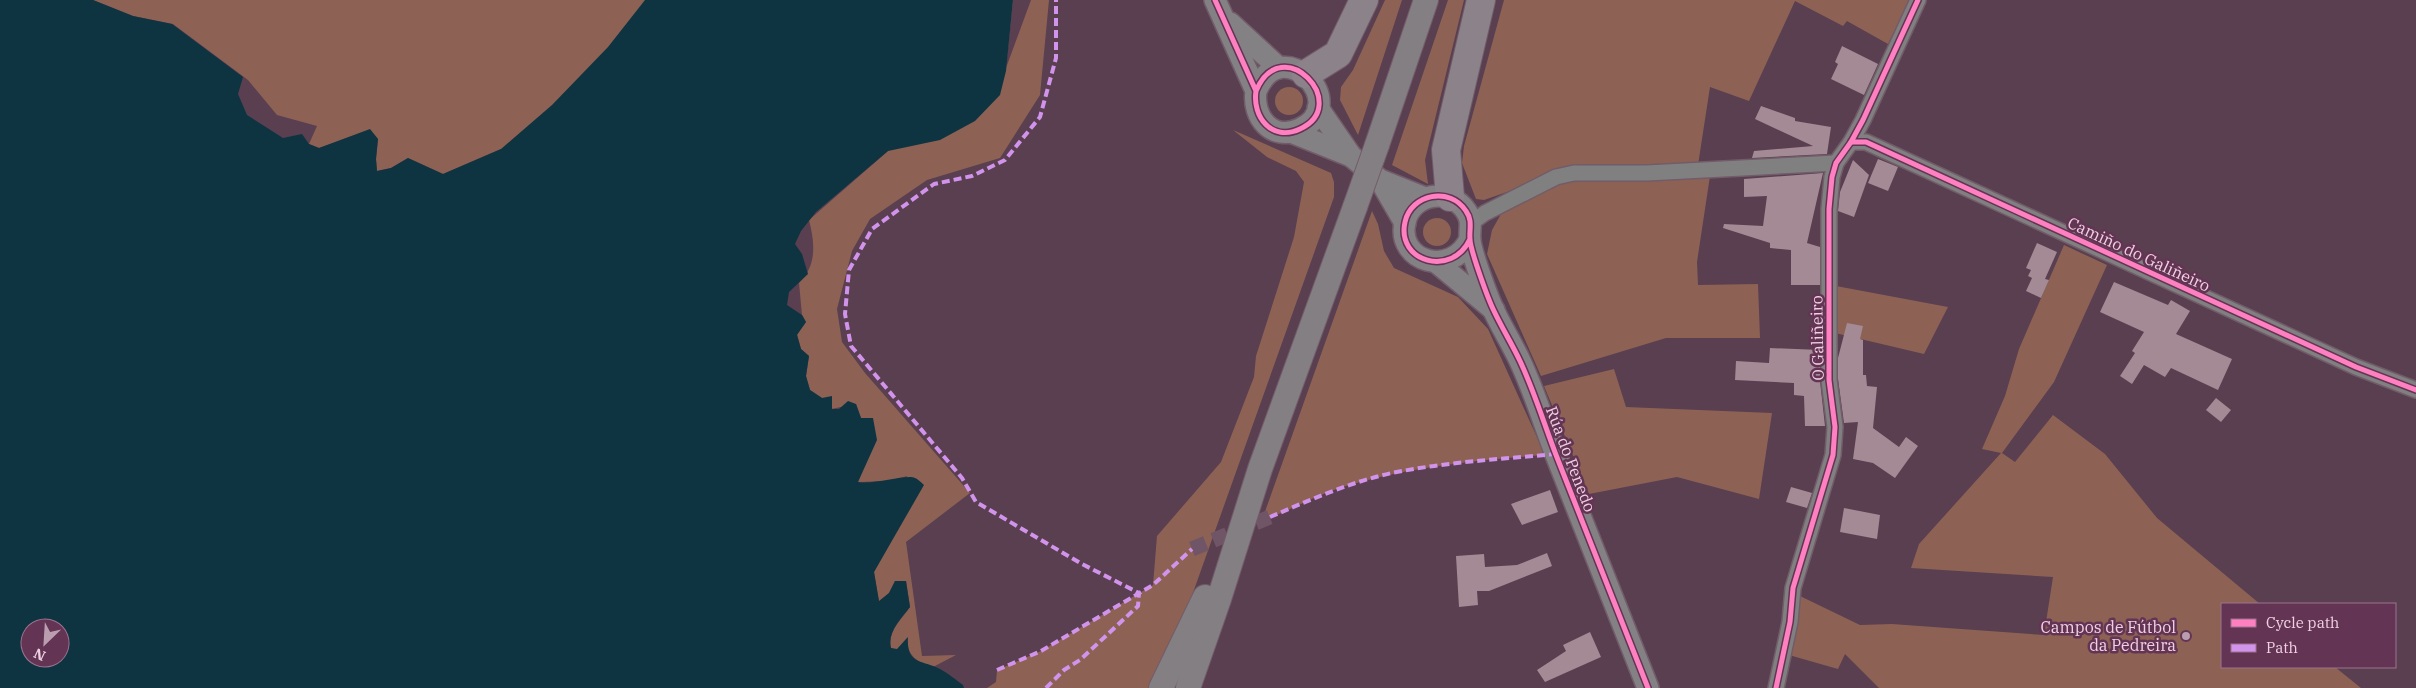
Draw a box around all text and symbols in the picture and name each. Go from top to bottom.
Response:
street label: Camiño do Galiñeiro [2065,212,2213,296]
street label: O Galiñeiro [1806,295,1828,381]
street label: Rúa do Penedo [1542,403,1600,515]
legend [2221,603,2396,668]
text: Cycle path [2266,613,2339,632]
place label: Campos de Fútbol da Pedreira [2041,617,2176,655]
north arrow [20,618,70,668]
marker: Campos de Fútbol da Pedreira [2180,630,2192,642]
text: Path [2266,638,2298,657]
text: N [31,644,48,665]

